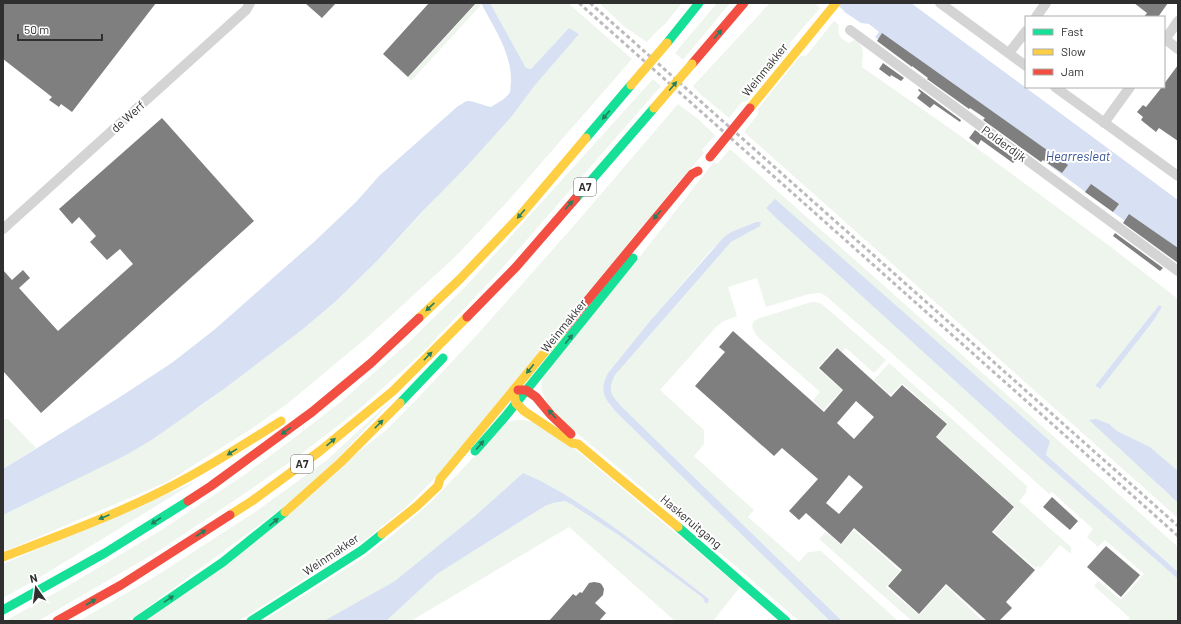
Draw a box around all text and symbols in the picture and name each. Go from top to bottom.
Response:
scale bar [18,16,102,42]
legend [1025,16,1165,88]
text: 50 m [24,22,49,36]
text: Fast [1061,24,1084,38]
one-way arrow [713,29,722,39]
street label: Weinmakker [738,39,790,99]
text: Slow [1061,44,1086,58]
text: Jam [1061,64,1084,78]
one-way arrow [669,81,678,91]
street label: de Werf [108,97,147,135]
one-way arrow [601,110,610,120]
street label: Polderdijk [979,122,1030,164]
water label: Hearresleat [1046,148,1111,164]
road number: A7 [574,178,596,196]
one-way arrow [565,200,574,211]
one-way arrow [517,209,526,219]
one-way arrow [653,209,662,220]
street label: Weinmakker [537,295,589,355]
one-way arrow [425,302,435,312]
one-way arrow [564,333,573,344]
one-way arrow [423,351,433,361]
one-way arrow [526,364,535,375]
one-way arrow [547,409,556,420]
one-way arrow [374,419,384,429]
one-way arrow [281,427,291,435]
one-way arrow [325,438,336,447]
one-way arrow [476,440,485,450]
one-way arrow [226,448,238,455]
road number: A7 [291,455,313,473]
street label: Haskeruitgang [658,492,725,551]
one-way arrow [98,514,110,520]
one-way arrow [150,517,162,524]
one-way arrow [268,517,279,526]
one-way arrow [196,529,207,537]
street label: Weinmakker [300,530,362,578]
north arrow [16,568,56,608]
text: N [28,571,39,585]
one-way arrow [164,596,175,603]
one-way arrow [85,598,97,605]

